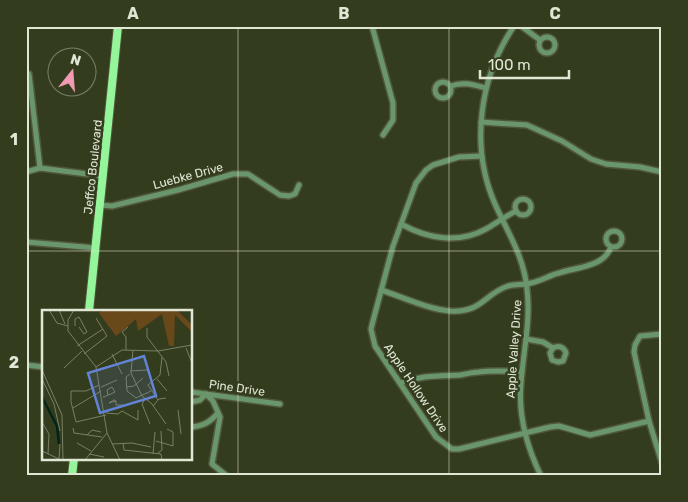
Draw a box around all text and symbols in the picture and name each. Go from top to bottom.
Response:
text: A [127,4,139,23]
text: B [338,4,350,23]
text: C [549,4,561,23]
north arrow [48,48,98,98]
scale bar [480,48,569,80]
text: N [68,50,83,70]
text: 100 m [488,56,530,74]
street label: Jeffco Boulevard [81,119,105,215]
text: 1 [10,130,18,149]
street label: Luebke Drive [151,160,225,192]
street label: Apple Valley Drive [504,299,524,399]
inset map [42,310,192,460]
street label: Apple Hollow Drive [381,341,451,435]
text: 2 [9,353,19,372]
street label: Pine Drive [208,377,266,399]

